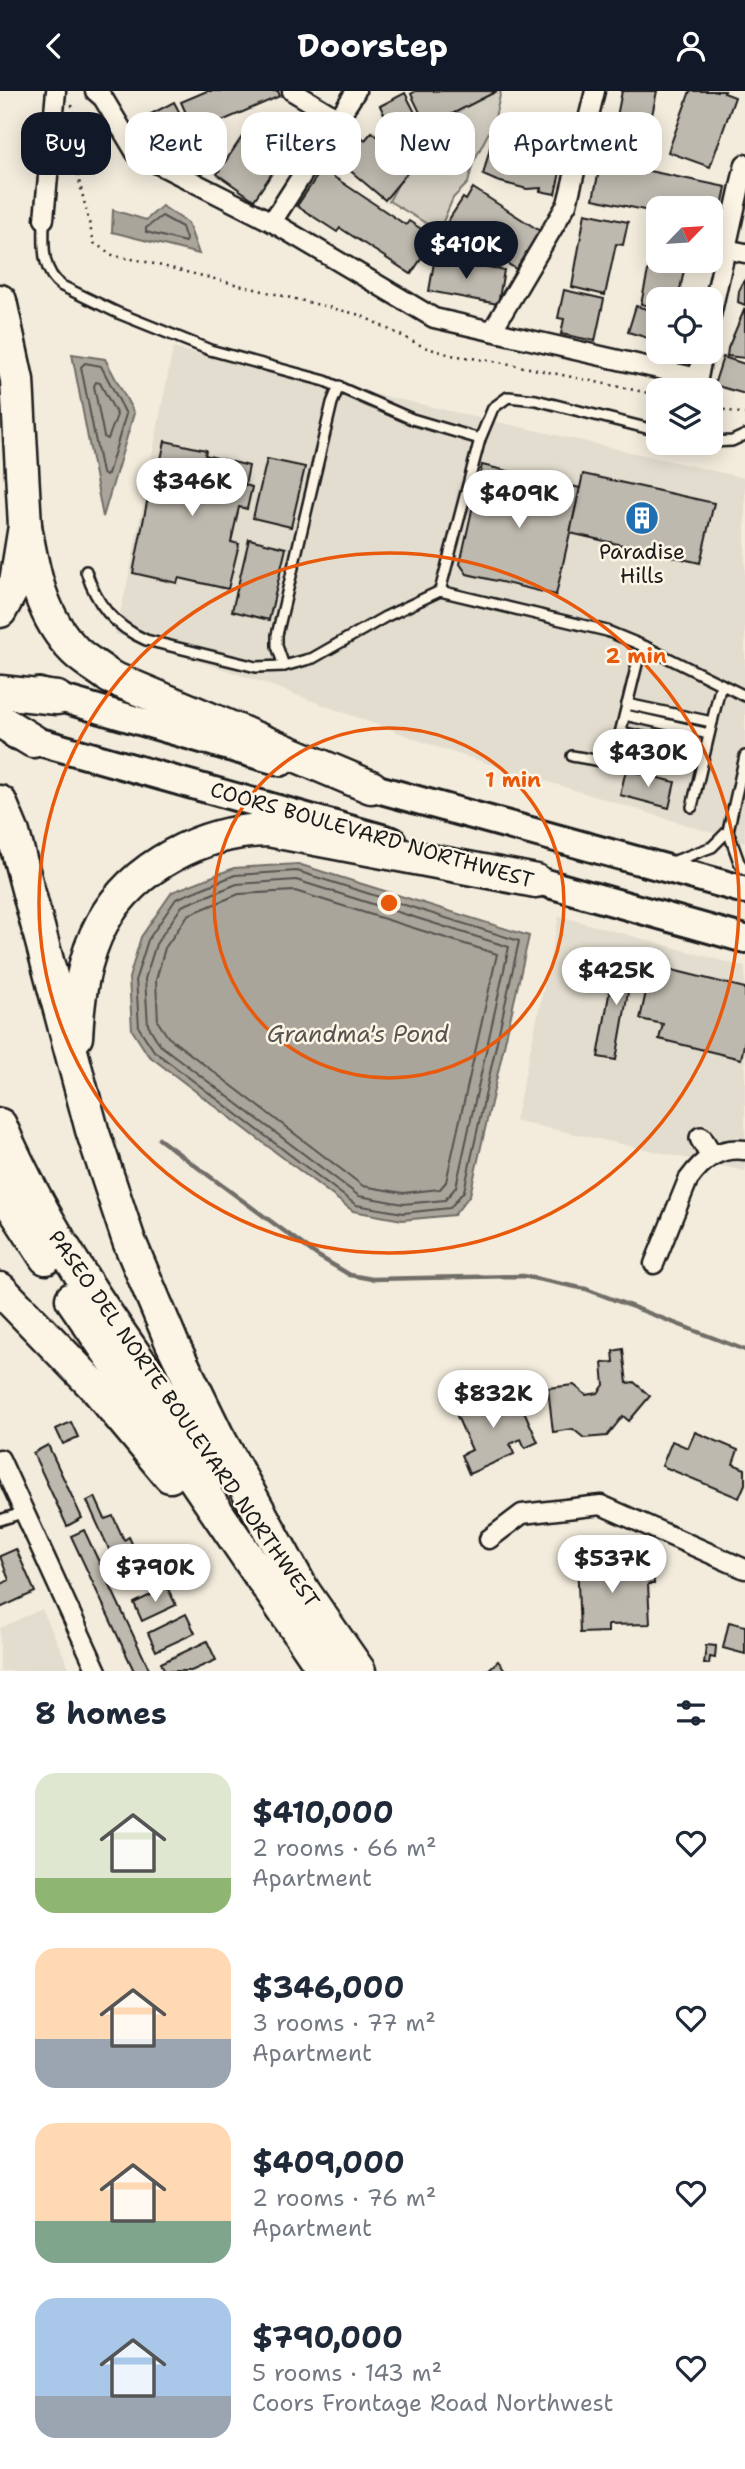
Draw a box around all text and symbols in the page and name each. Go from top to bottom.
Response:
text: Doorstep [297,24,448,67]
icon: back [35,27,73,65]
icon: person [672,27,710,65]
chip: Buy [21,112,111,175]
chip: Rent [125,112,227,175]
chip: Filters [241,112,361,175]
chip: New [375,112,475,175]
chip: Apartment [489,112,662,175]
north arrow [646,196,723,273]
map controls [646,196,723,455]
pin: $410K [417,221,515,281]
text: $410K [430,229,502,259]
button: locate [646,287,723,364]
button: layers [646,378,723,455]
pin: $346K [143,459,241,518]
text: $346K [152,466,232,496]
pin: $409K [470,471,568,530]
text: $409K [479,478,559,508]
building icon: Paradise Hills [623,499,661,537]
place label: Paradise Hills [599,538,685,590]
text: 2 min [605,642,667,670]
pin: $430K [599,729,697,789]
text: $430K [609,737,687,767]
text: 1 min [485,766,541,794]
street label: COORS BOULEVARD NORTHWEST [207,775,537,895]
centre of rings [377,891,401,915]
pin: $425K [567,947,665,1007]
text: $425K [578,955,654,985]
water label: Grandma's Pond [267,1019,449,1049]
street label: PASEO DEL NORTE BOULEVARD NORTHWEST [42,1225,326,1613]
pin: $832K [444,1371,542,1430]
text: $832K [454,1378,532,1408]
pin: $537K [563,1535,661,1595]
text: $537K [574,1543,650,1573]
pin: $790K [106,1545,204,1604]
text: $790K [116,1552,194,1582]
text: 8 homes [35,1693,167,1734]
icon: filters [672,1694,710,1732]
text: $410,000 [252,1792,394,1833]
icon: home [91,1801,175,1885]
icon: heart [672,1824,710,1862]
text: 2 rooms · 66 m² [252,1833,437,1863]
text: Apartment [252,1863,372,1893]
text: $346,000 [252,1967,405,2008]
icon: home [91,1976,175,2060]
icon: heart [672,1999,710,2037]
text: 3 rooms · 77 m² [252,2008,436,2038]
text: Apartment [252,2038,372,2068]
text: $409,000 [252,2142,405,2183]
icon: home [91,2151,175,2235]
icon: heart [672,2174,710,2212]
text: 2 rooms · 76 m² [252,2183,436,2213]
text: Apartment [252,2213,372,2243]
text: $790,000 [252,2317,403,2358]
icon: home [91,2326,175,2410]
icon: heart [672,2349,710,2387]
text: 5 rooms · 143 m² [252,2358,442,2388]
text: Coors Frontage Road Northwest [252,2388,614,2418]

